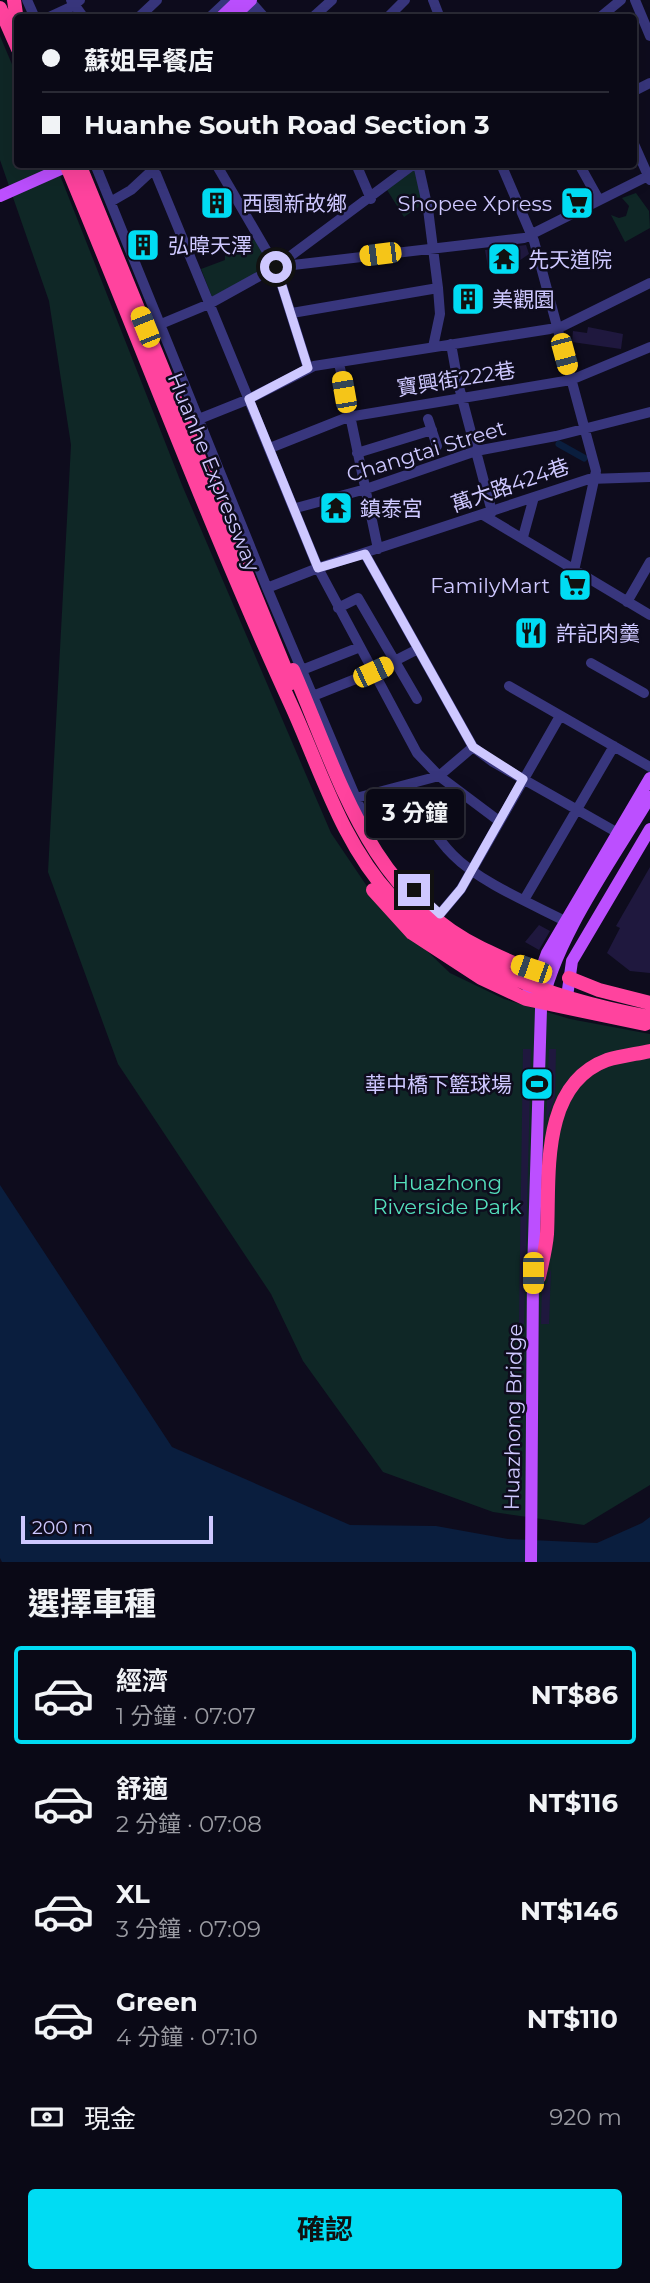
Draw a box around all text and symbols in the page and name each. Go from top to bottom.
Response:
text: 蘇姐早餐店 [84,45,214,77]
text: Huanhe South Road Section 3 [84,109,490,141]
building icon: 西園新故鄉 [198,184,236,222]
supermarket icon: Shopee Xpress [558,184,596,222]
place label: 西園新故鄉 [242,191,347,216]
place label: Shopee Xpress [397,191,552,216]
building icon: 弘暐天澤 [124,226,162,264]
place label: 弘暐天澤 [168,233,252,258]
temple icon: 先天道院 [485,240,523,278]
car [358,241,403,267]
place label: 先天道院 [528,247,612,272]
route start [260,251,292,283]
building icon: 美觀園 [449,280,487,318]
place label: 美觀園 [492,287,555,312]
car [128,304,163,350]
car [549,331,580,377]
street label: 寶興街222巷 [395,357,517,401]
street label: Huanhe Expressway [163,369,266,575]
car [331,369,358,415]
street label: Changtai Street [343,415,509,487]
street label: 萬大路424巷 [448,453,572,517]
temple icon: 鎮泰宮 [317,489,355,527]
place label: 鎮泰宮 [360,496,423,521]
supermarket icon: FamilyMart [556,566,594,604]
place label: FamilyMart [430,573,550,598]
restaurant icon: 許記肉羹 [512,614,550,652]
place label: 許記肉羹 [556,621,640,646]
car [350,654,397,690]
callout: 3 分鐘 [365,788,463,838]
text: 3 分鐘 [382,799,448,827]
route end [398,874,430,906]
car [508,952,555,986]
sports icon: 華中橋下籃球場 [518,1065,556,1103]
place label: 華中橋下籃球場 [365,1072,512,1097]
park label: Huazhong Riverside Park [372,1170,522,1219]
car [523,1252,544,1294]
street label: Huazhong Bridge [499,1323,527,1511]
scale bar [21,1513,214,1545]
text: 200 m [32,1516,93,1539]
text: 選擇車種 [28,1584,156,1623]
icon: car [32,1664,95,1727]
text: 經濟 [116,1665,168,1697]
text: NT$86 [531,1679,618,1711]
text: 1 分鐘 · 07:07 [116,1702,256,1730]
icon: car [32,1772,95,1835]
text: 舒適 [116,1773,168,1805]
text: NT$116 [528,1787,618,1819]
text: 2 分鐘 · 07:08 [116,1810,262,1838]
text: XL [116,1878,150,1910]
icon: car [32,1880,95,1943]
text: NT$146 [520,1895,618,1927]
text: 3 分鐘 · 07:09 [116,1915,261,1943]
text: Green [116,1986,198,2018]
icon: car [32,1988,95,2051]
text: NT$110 [527,2003,618,2035]
text: 4 分鐘 · 07:10 [116,2023,258,2051]
icon: cash [28,2098,66,2136]
text: 現金 [84,2103,136,2135]
text: 920 m [549,2103,622,2131]
button: 確認 [28,2189,622,2269]

